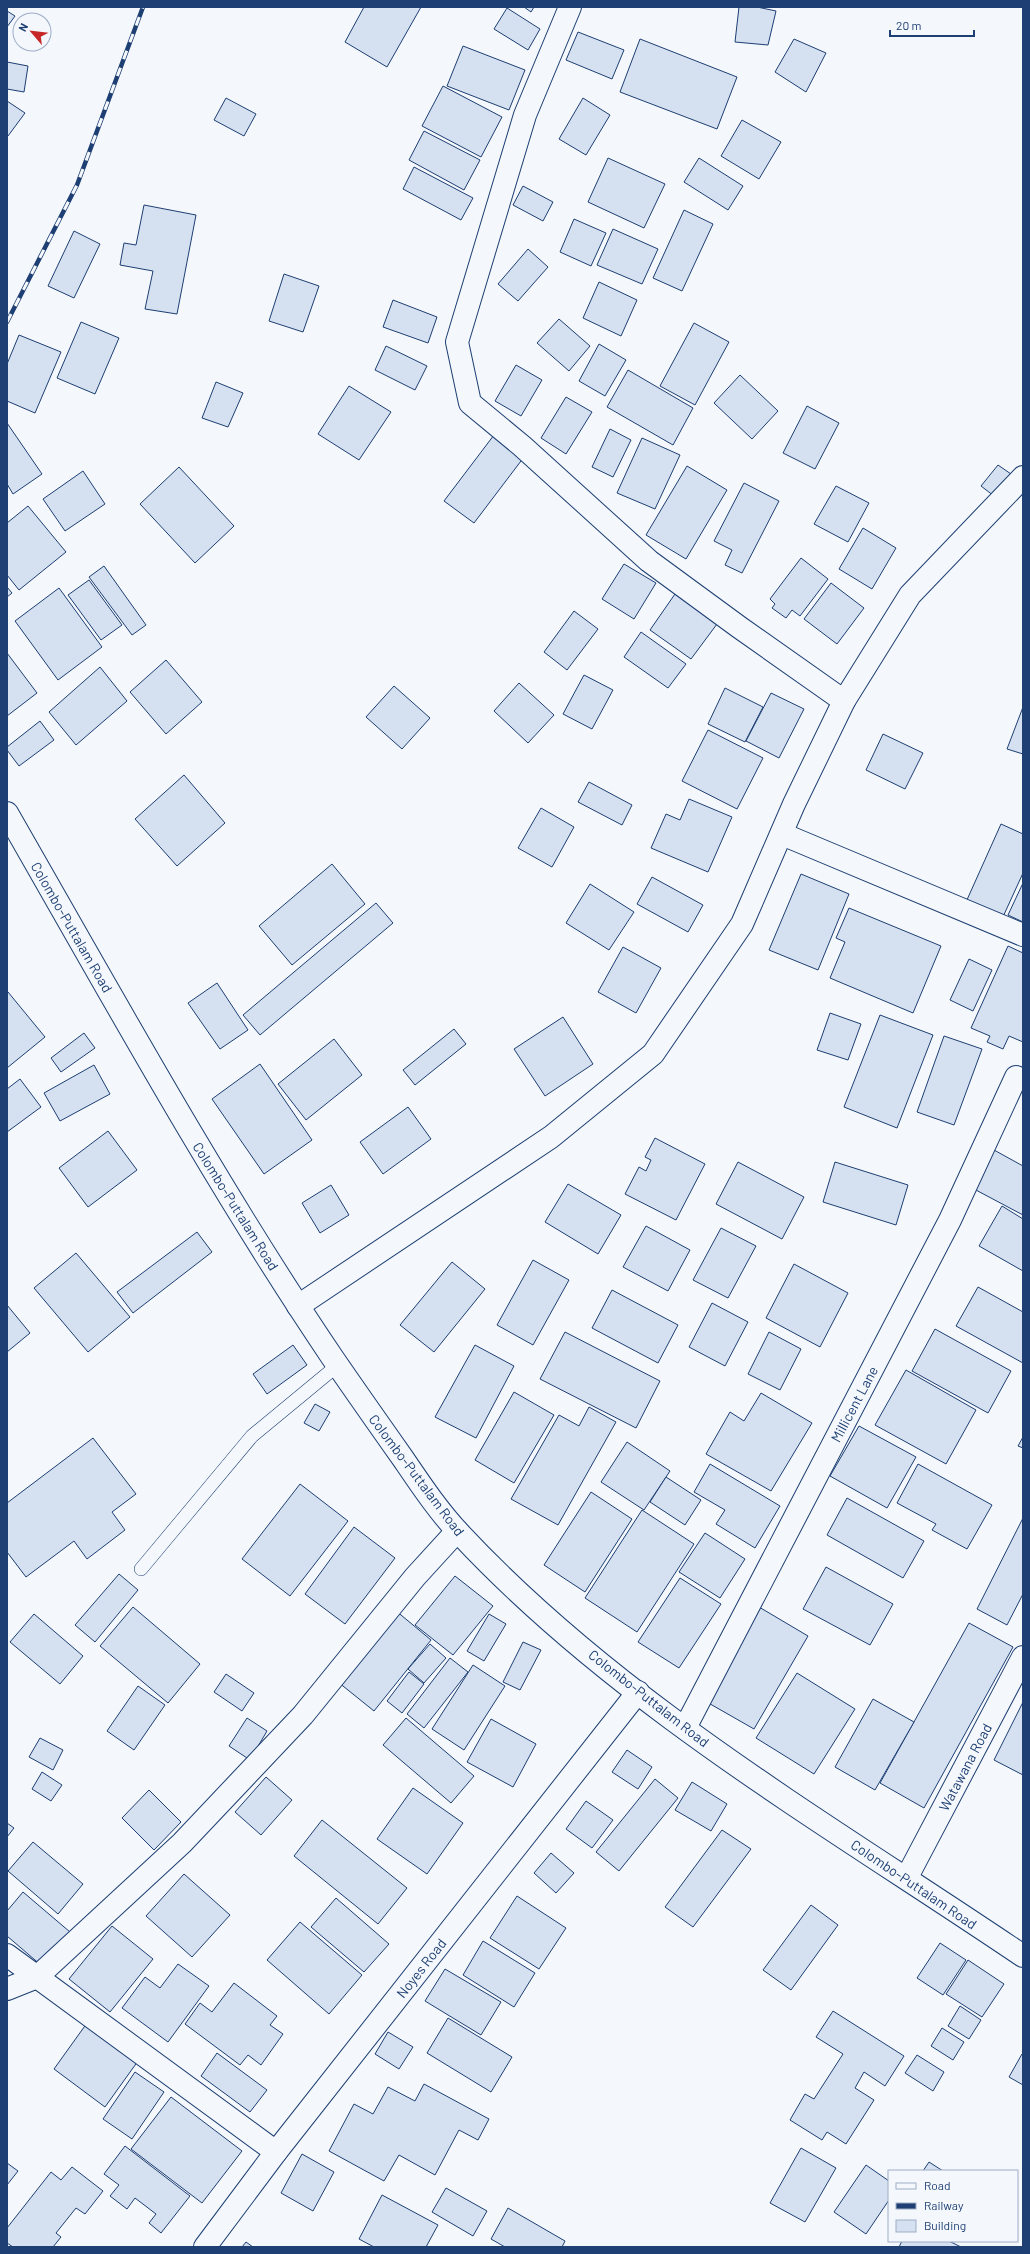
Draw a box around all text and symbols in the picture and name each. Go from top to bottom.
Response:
north arrow [12,12,52,52]
scale bar [890,12,974,38]
text: 20 m [896,18,922,32]
text: N [15,21,30,33]
street label: Colombo-Puttalam Road [28,859,116,995]
street label: Colombo-Puttalam Road [190,1139,282,1273]
street label: Millicent Lane [827,1363,881,1445]
street label: Colombo-Puttalam Road [366,1411,468,1539]
street label: Colombo-Puttalam Road [585,1646,713,1750]
street label: Watawana Road [935,1720,995,1814]
street label: Colombo-Puttalam Road [848,1836,980,1932]
street label: Noyes Road [392,1935,450,2001]
legend [888,2170,1018,2242]
text: Road [924,2178,951,2192]
text: Railway [924,2198,964,2212]
text: Building [924,2218,966,2232]

